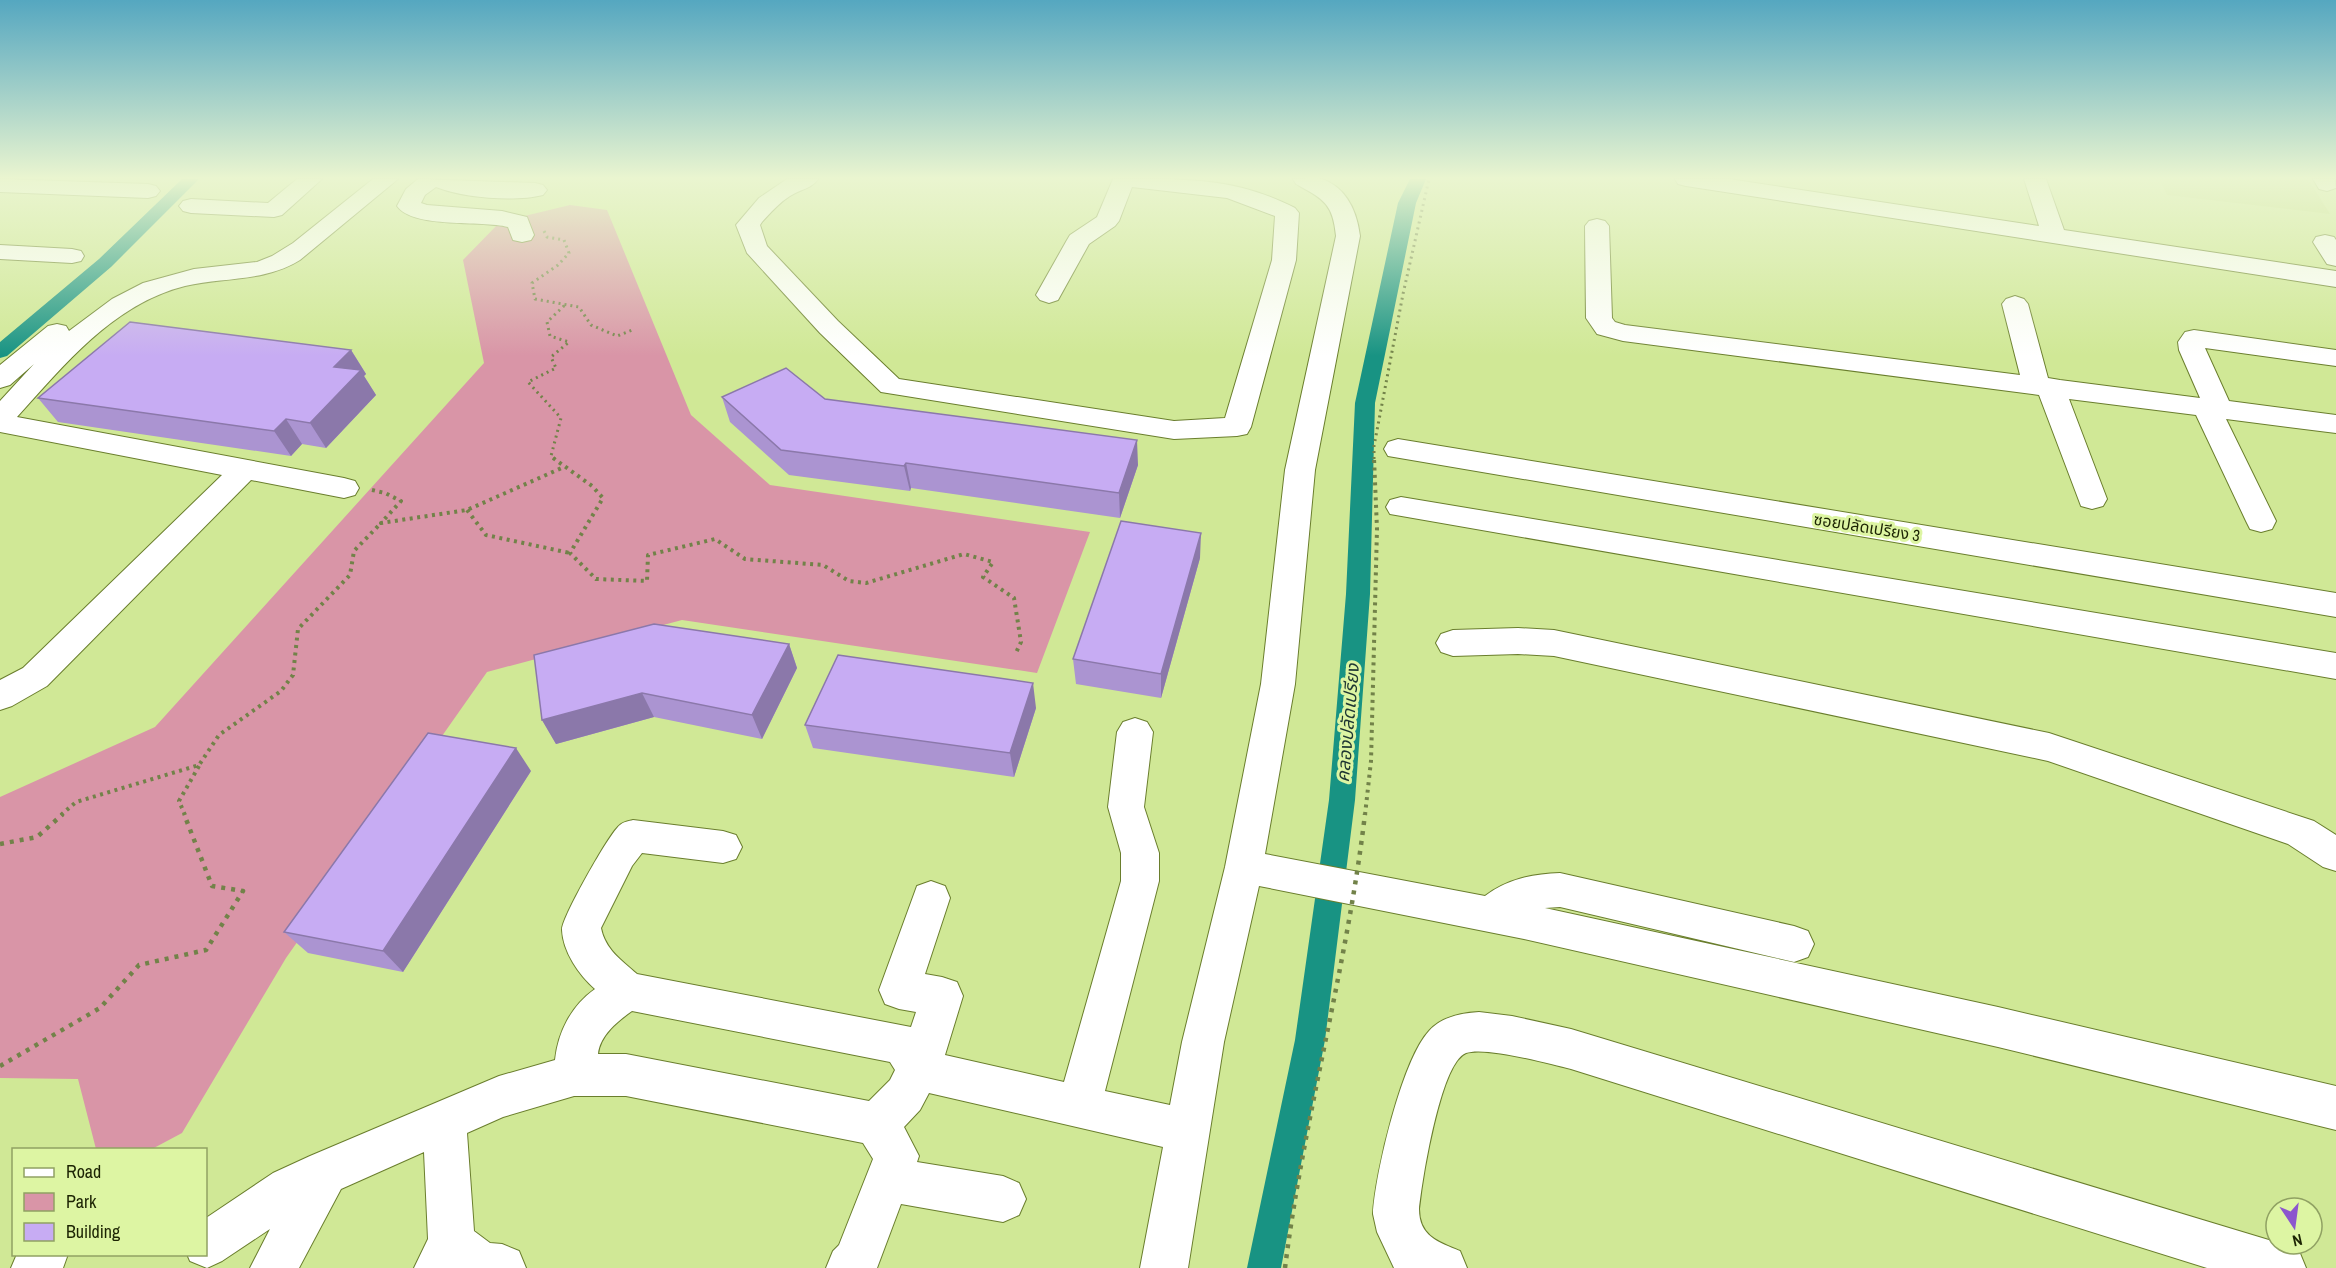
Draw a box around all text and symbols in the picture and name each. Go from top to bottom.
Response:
street label: ซอยปลัดเปรียง 3 [1812,508,1922,546]
water label: คลองปลัดเปรียง [1330,661,1365,783]
legend [12,1148,207,1256]
text: Road [66,1159,101,1184]
text: Park [66,1189,97,1214]
north arrow [2264,1196,2324,1256]
text: Building [66,1219,121,1244]
text: N [2290,1229,2304,1252]

